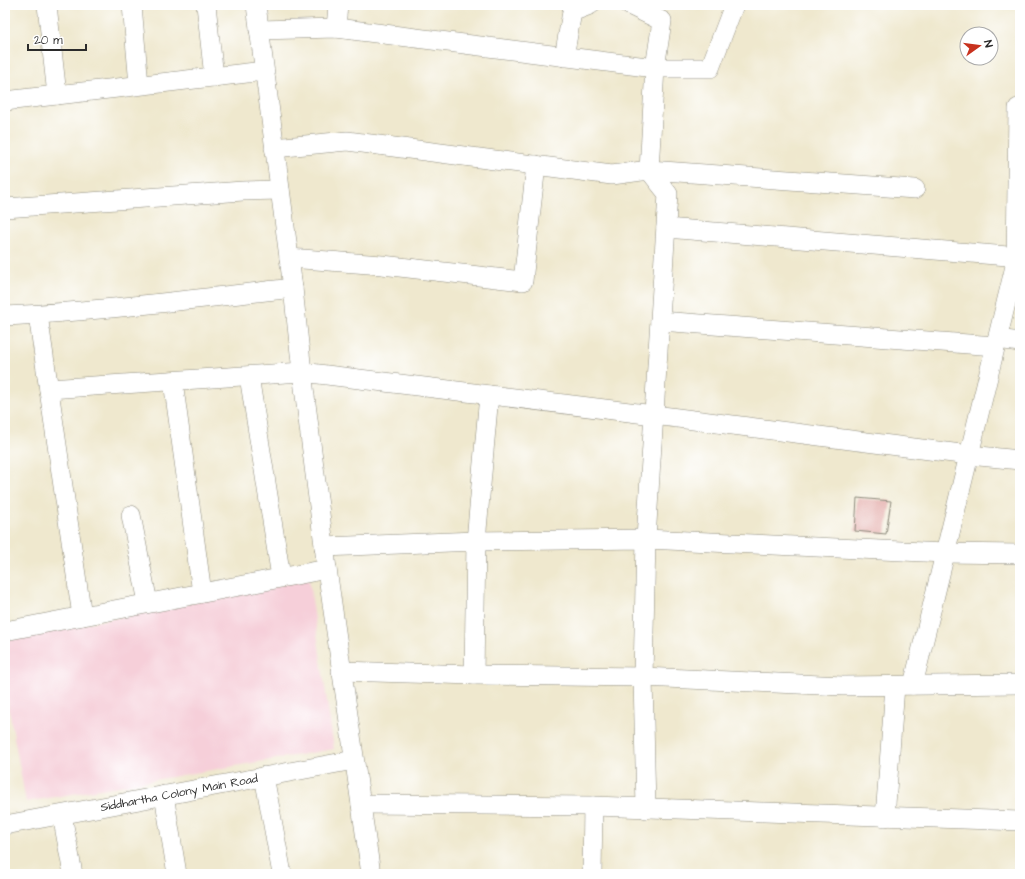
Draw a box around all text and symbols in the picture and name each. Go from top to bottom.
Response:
scale bar [28,26,86,52]
north arrow [959,26,999,66]
text: 20 m [34,32,63,49]
text: N [980,39,996,49]
street label: Siddhartha Colony Main Road [99,770,259,816]

